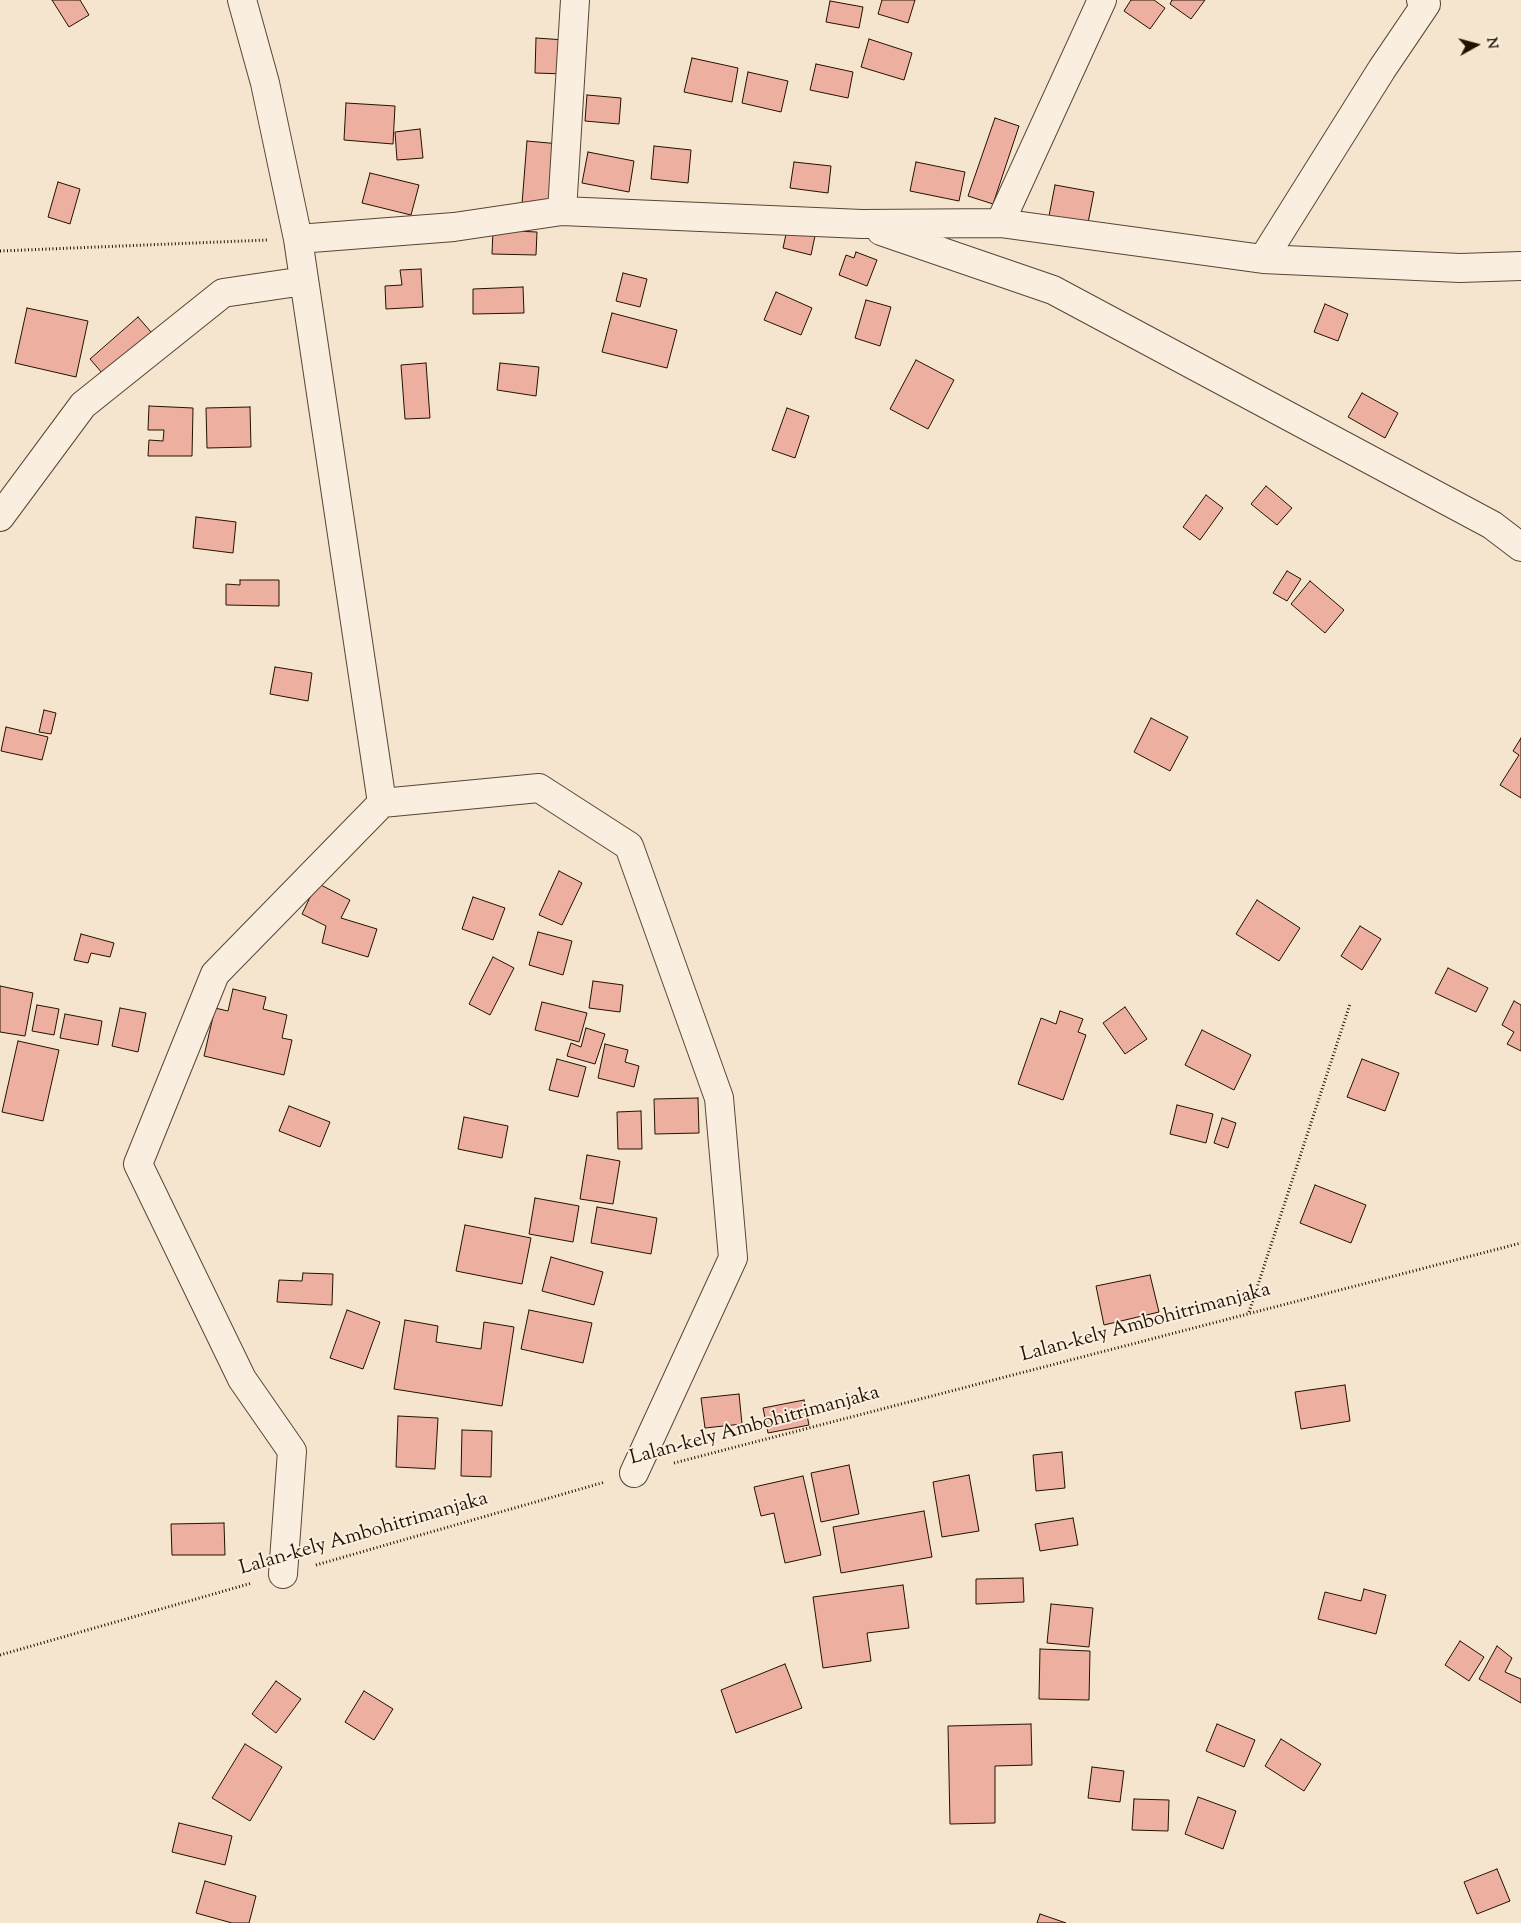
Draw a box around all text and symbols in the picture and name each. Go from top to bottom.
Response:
north arrow [1451,20,1501,70]
text: N [1480,36,1501,50]
street label: Lalan-kely Ambohitrimanjaka [1018,1279,1274,1369]
street label: Lalan-kely Ambohitrimanjaka [627,1382,883,1472]
street label: Lalan-kely Ambohitrimanjaka [237,1488,491,1582]

